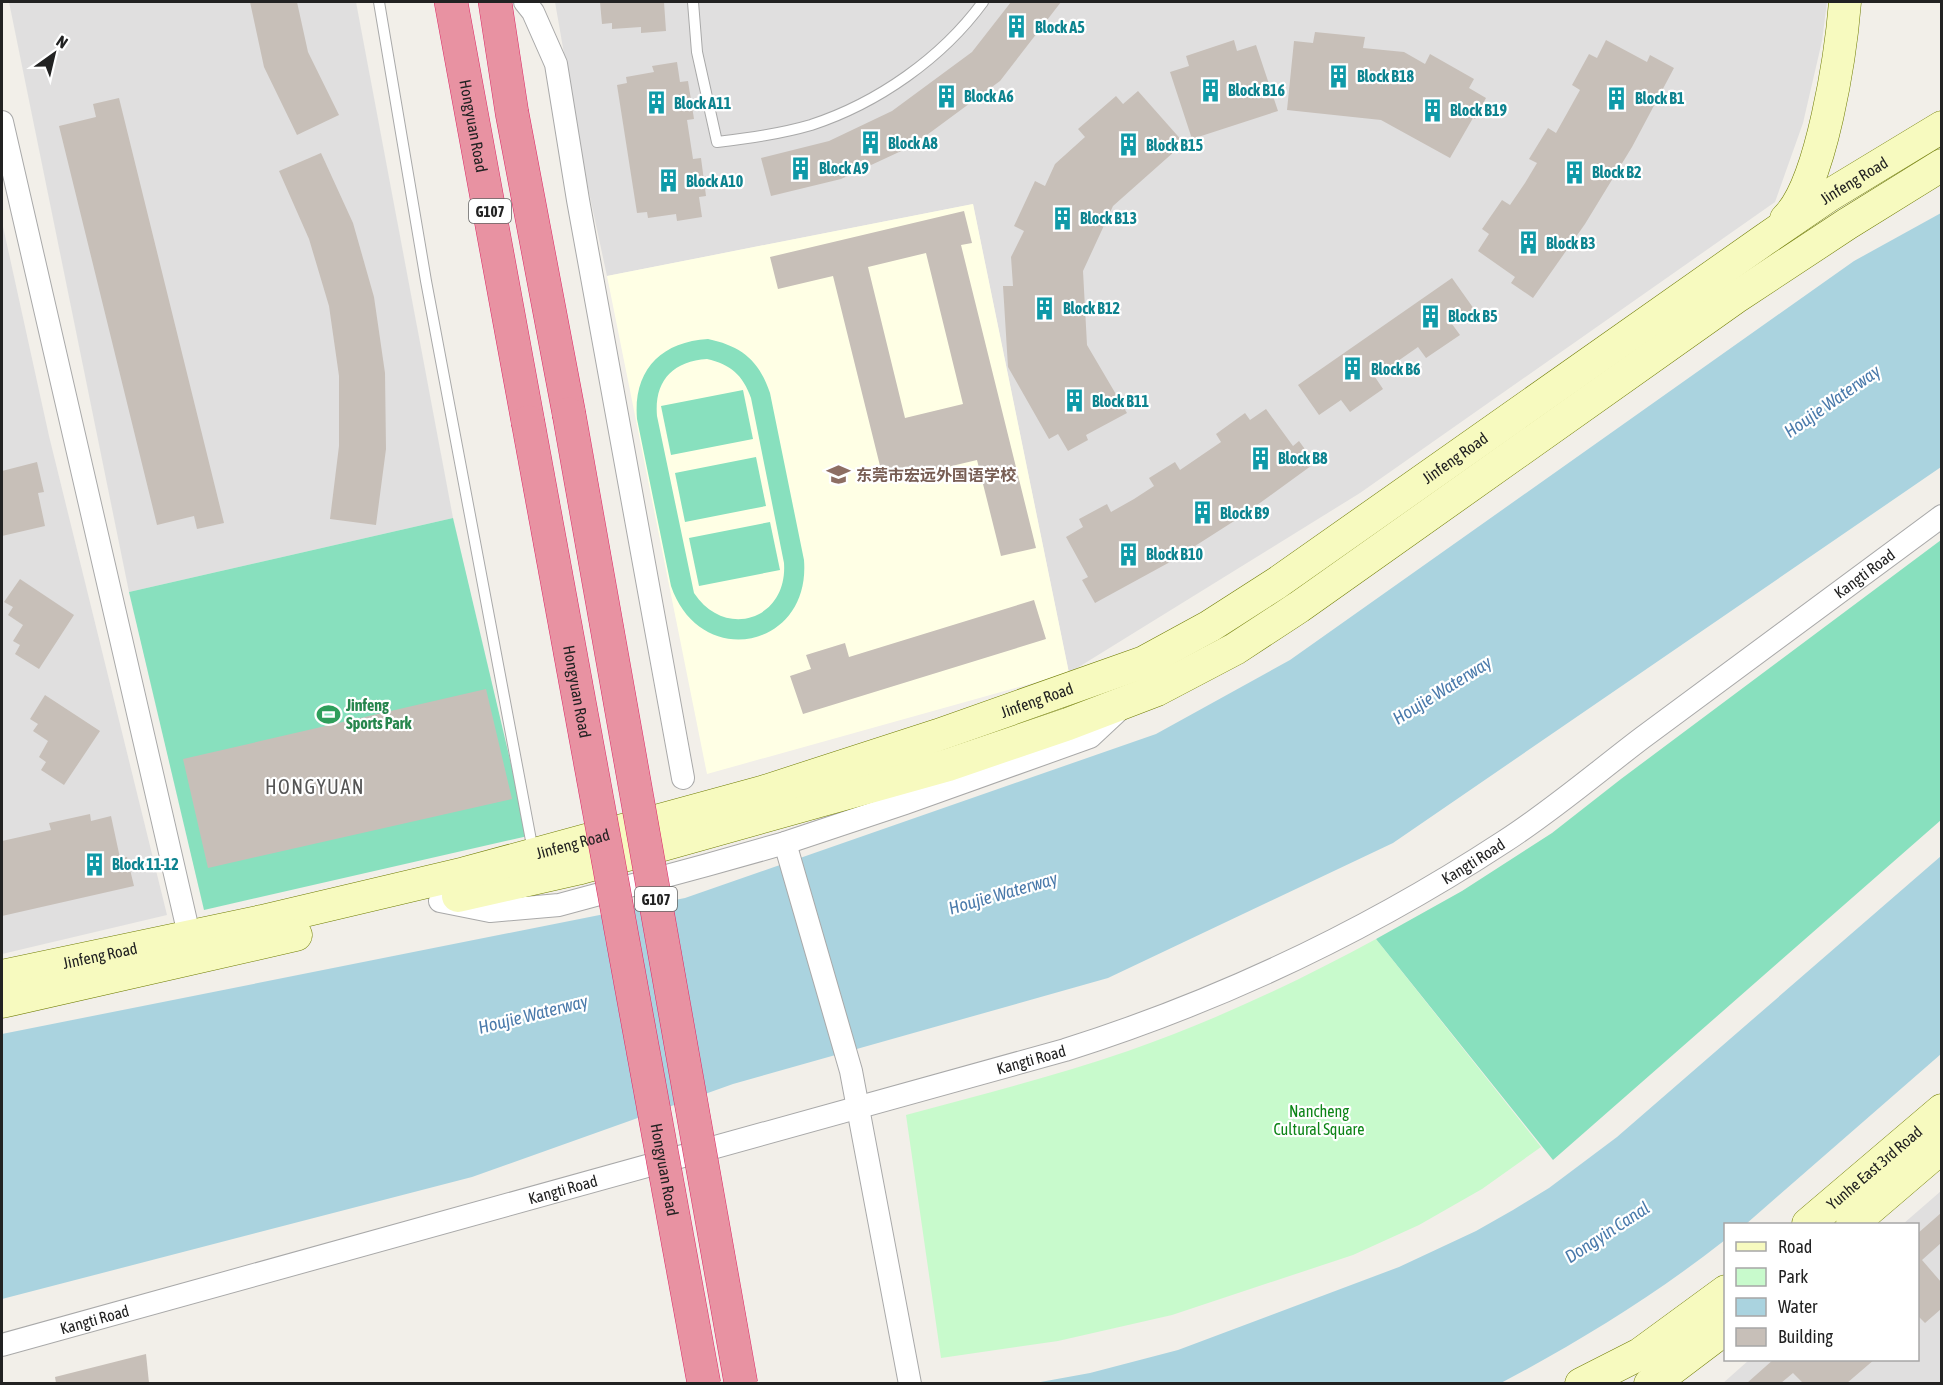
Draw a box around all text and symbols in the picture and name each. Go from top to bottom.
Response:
building icon: Block A5 [1004,14,1030,40]
place label: Block A5 [1035,18,1085,36]
north arrow [24,24,84,84]
text: N [53,31,71,52]
building icon: Block B18 [1326,63,1352,89]
place label: Block B18 [1357,67,1414,85]
building icon: Block B16 [1197,77,1223,103]
street label: Hongyuan Road [456,78,491,174]
place label: Block B16 [1228,81,1285,99]
building icon: Block A6 [933,83,959,109]
building icon: Block B1 [1604,85,1630,111]
place label: Block A6 [964,87,1014,105]
place label: Block B1 [1635,89,1685,107]
building icon: Block A11 [643,90,669,116]
place label: Block A11 [674,94,732,112]
building icon: Block B19 [1419,97,1445,123]
place label: Block B19 [1450,101,1507,119]
building icon: Block A8 [857,130,883,156]
building icon: Block B15 [1115,132,1141,158]
place label: Block A8 [888,134,938,152]
place label: Block B15 [1146,136,1203,154]
street label: Jinfeng Road [1817,153,1891,208]
building icon: Block A9 [788,155,814,181]
place label: Block A9 [819,159,869,177]
building icon: Block B2 [1561,159,1587,185]
place label: Block B2 [1592,163,1641,181]
building icon: Block A10 [655,168,681,194]
place label: Block A10 [686,172,744,190]
road number: G107 [469,199,511,223]
building icon: Block B13 [1049,205,1075,231]
place label: Block B13 [1080,209,1137,227]
building icon: Block B3 [1515,230,1541,256]
place label: Block B3 [1546,234,1595,252]
building icon: Block B12 [1032,295,1058,321]
place label: Block B12 [1063,299,1120,317]
building icon: Block B5 [1417,303,1443,329]
place label: Block B5 [1448,307,1498,325]
building icon: Block B6 [1340,356,1366,382]
place label: Block B6 [1371,360,1421,378]
water label: Houjie Waterway [1780,360,1884,442]
building icon: Block B11 [1061,388,1087,414]
place label: Block B11 [1092,392,1149,410]
street label: Jinfeng Road [1419,429,1491,487]
building icon: Block B8 [1247,445,1273,471]
place label: Block B8 [1278,449,1328,467]
school or university icon: 东莞市宏远外国语学校 [825,462,851,488]
place label: 东莞市宏远外国语学校 [856,466,1017,484]
building icon: Block B9 [1189,500,1215,526]
place label: Block B9 [1220,504,1270,522]
building icon: Block B10 [1115,541,1141,567]
place label: Block B10 [1146,545,1203,563]
street label: Kangti Road [1831,545,1898,602]
street label: Hongyuan Road [560,644,595,739]
water label: Houjie Waterway [1389,651,1496,729]
street label: Jinfeng Road [998,679,1075,721]
place label: Jinfeng Sports Park [345,696,413,732]
sports icon: Jinfeng Sports Park [315,701,341,727]
district label: HONGYUAN [265,775,365,798]
street label: Jinfeng Road [534,825,612,862]
street label: Kangti Road [1438,835,1508,888]
building icon: Block 11-12 [81,851,107,877]
place label: Block 11-12 [112,855,179,873]
water label: Houjie Waterway [946,867,1060,919]
road number: G107 [635,887,677,911]
street label: Jinfeng Road [61,939,139,972]
water label: Houjie Waterway [476,990,591,1038]
street label: Kangti Road [995,1041,1068,1078]
park label: Nancheng Cultural Square [1273,1102,1365,1139]
street label: Hongyuan Road [647,1122,682,1217]
street label: Yunhe East 3rd Road [1823,1122,1926,1213]
street label: Kangti Road [526,1171,599,1207]
water label: Dongyin Canal [1561,1197,1653,1267]
legend [1724,1223,1919,1361]
text: Road [1778,1236,1812,1257]
text: Park [1778,1266,1808,1287]
text: Water [1778,1296,1818,1317]
street label: Kangti Road [58,1301,131,1337]
text: Building [1778,1326,1833,1347]

